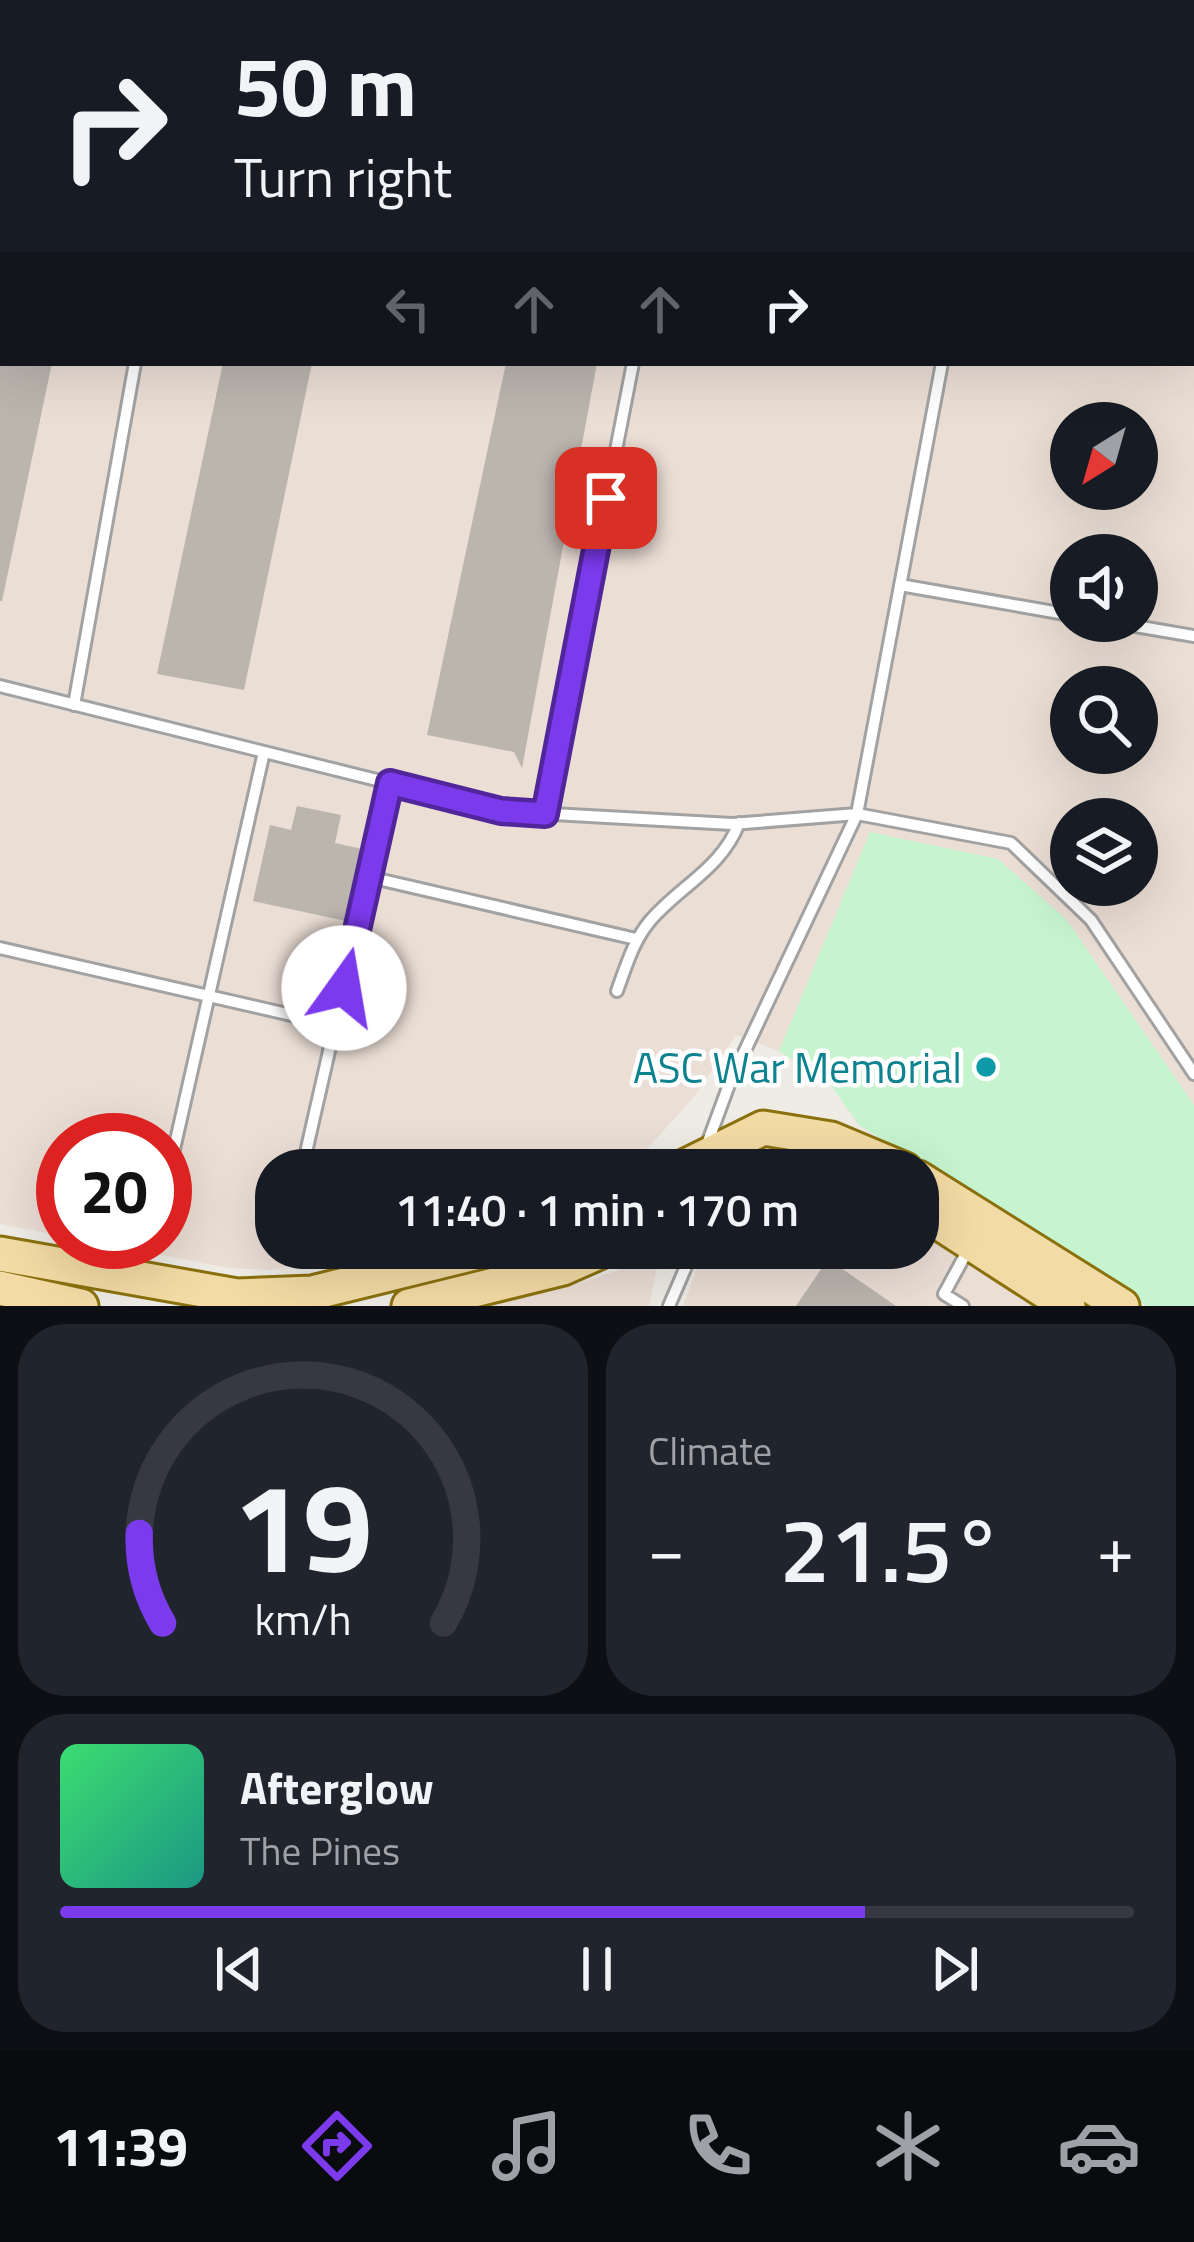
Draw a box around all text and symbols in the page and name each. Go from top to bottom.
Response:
text: 50 m [234,21,417,149]
icon: right [36,48,192,204]
text: Turn right [234,136,452,218]
icon: left [375,276,441,342]
icon: ahead [501,276,567,342]
icon: ahead [627,276,693,342]
icon: right [753,276,819,342]
north arrow [1050,402,1158,510]
map controls [1050,402,1158,906]
pin [555,447,657,549]
icon: arrive [573,465,639,531]
button: sound [1050,534,1158,642]
button: search [1050,666,1158,774]
button: layers [1050,798,1158,906]
position arrow [281,925,407,1051]
place label: ASC War Memorial [633,1035,962,1099]
marker: ASC War Memorial [973,1054,999,1080]
speed limit sign: 20 [36,1113,192,1269]
text: 11:40 · 1 min · 170 m [395,1175,799,1243]
text: Climate [648,1421,772,1480]
text: 19 [233,1431,373,1620]
text: 21.5° [779,1480,1003,1617]
text: − [648,1498,685,1599]
text: + [1097,1498,1134,1599]
text: km/h [254,1586,352,1652]
text: Afterglow [240,1753,434,1821]
text: The Pines [240,1821,400,1880]
icon: previous [206,1936,272,2002]
icon: pause [564,1936,630,2002]
icon: next [922,1936,988,2002]
icon: directions [295,2104,379,2188]
icon: music [485,2104,569,2188]
icon: phone [676,2104,760,2188]
icon: climate [866,2104,950,2188]
icon: car [1057,2104,1141,2188]
text: 11:39 [53,2105,188,2187]

